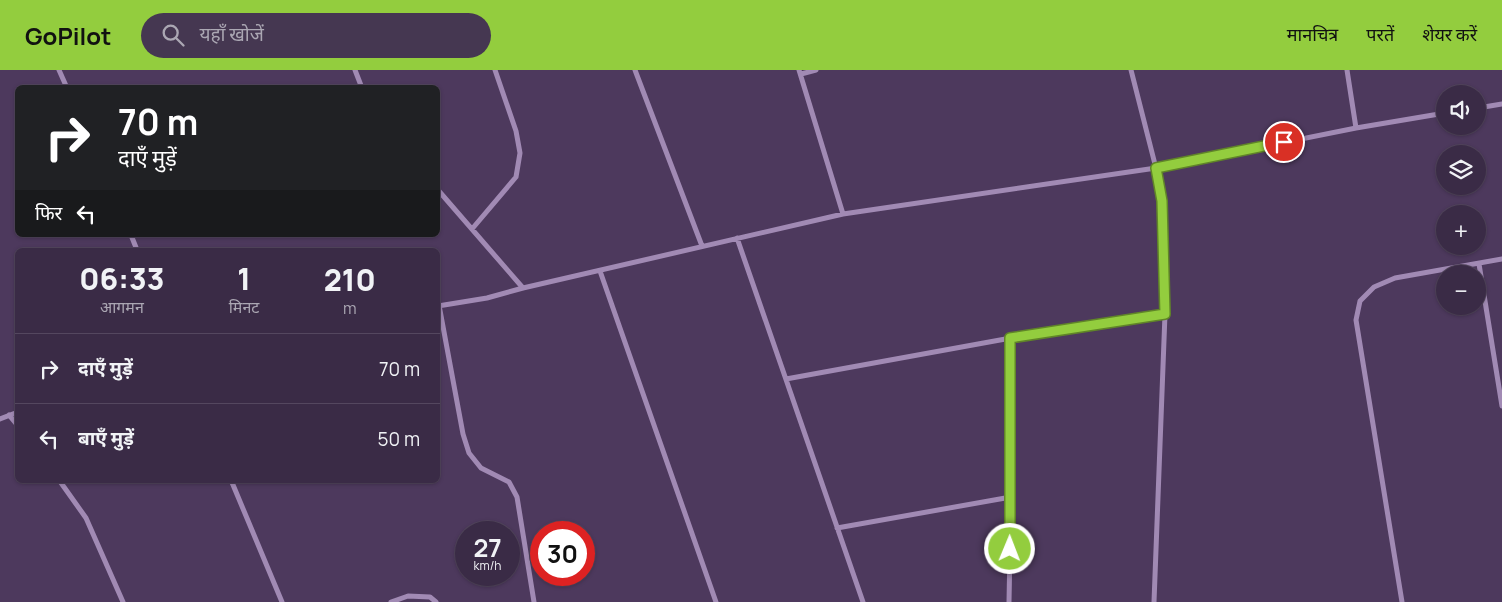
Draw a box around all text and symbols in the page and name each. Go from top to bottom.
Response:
search box [141,13,491,58]
text: GoPilot [25,19,111,52]
icon: search [159,21,187,49]
text: यहाँ खोजें [199,21,264,47]
text: मानचित्र [1287,22,1338,46]
text: परतें [1366,22,1394,46]
text: शेयर करें [1422,22,1477,46]
map controls [1436,85,1486,315]
button: sound [1436,85,1486,135]
text: 70 m [118,98,198,146]
icon: right [35,105,100,170]
pin [1263,121,1305,163]
icon: arrive [1270,128,1298,156]
text: दाएँ मुड़ें [118,143,177,173]
button: layers [1436,145,1486,195]
text: फिर [35,200,62,226]
icon: left [72,200,100,228]
button: + [1436,205,1486,255]
text: 06:33 [79,258,164,299]
text: 1 [237,258,251,299]
text: 210 [324,259,376,300]
button: − [1436,265,1486,315]
text: आगमन [100,296,144,318]
text: मिनट [229,296,259,318]
text: m [343,297,356,319]
icon: right [35,355,63,383]
text: दाएँ मुड़ें [78,355,133,381]
text: 70 m [379,356,420,382]
icon: left [35,425,63,453]
text: बाएँ मुड़ें [78,425,134,451]
text: 50 m [378,426,420,452]
speed limit sign: 30 [530,521,595,586]
position arrow [983,522,1035,574]
text: 27 [473,530,502,565]
text: km/h [474,557,501,574]

